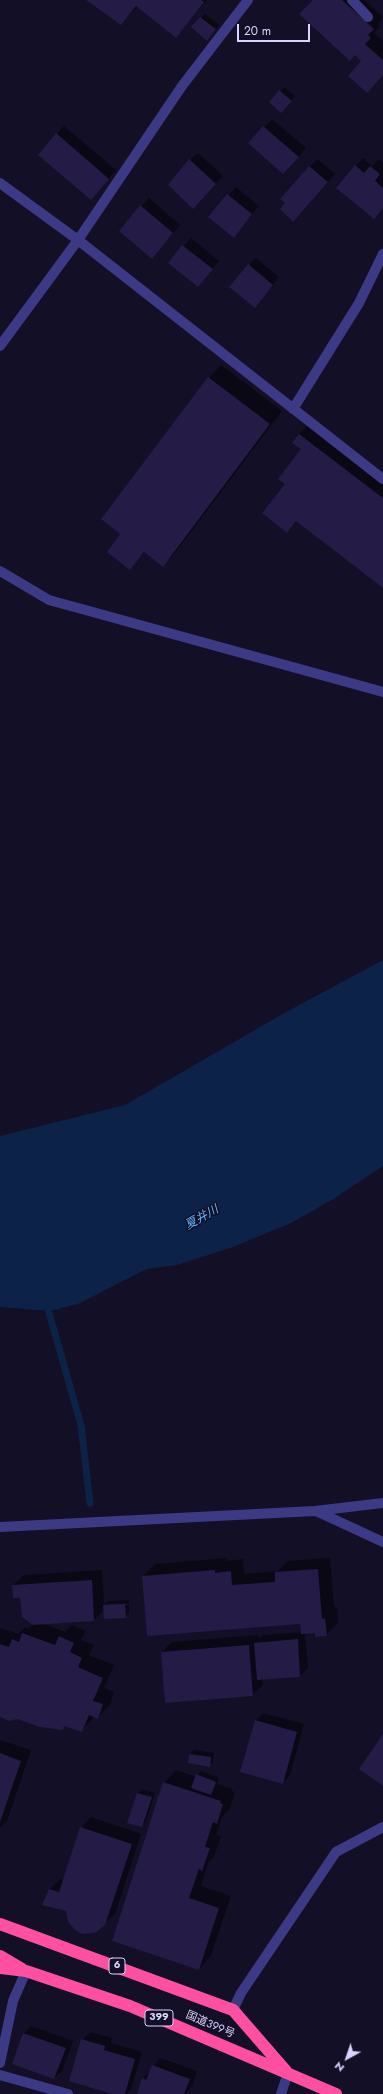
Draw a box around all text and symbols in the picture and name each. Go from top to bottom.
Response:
scale bar [239,16,312,42]
text: 20 m [244,22,271,40]
water label: 夏井川 [183,1203,221,1233]
road number: 6 [109,1958,125,1974]
street label: 国道399号 [184,2009,236,2041]
road number: 399 [145,2010,173,2026]
north arrow [327,2038,367,2078]
text: N [331,2058,348,2076]

